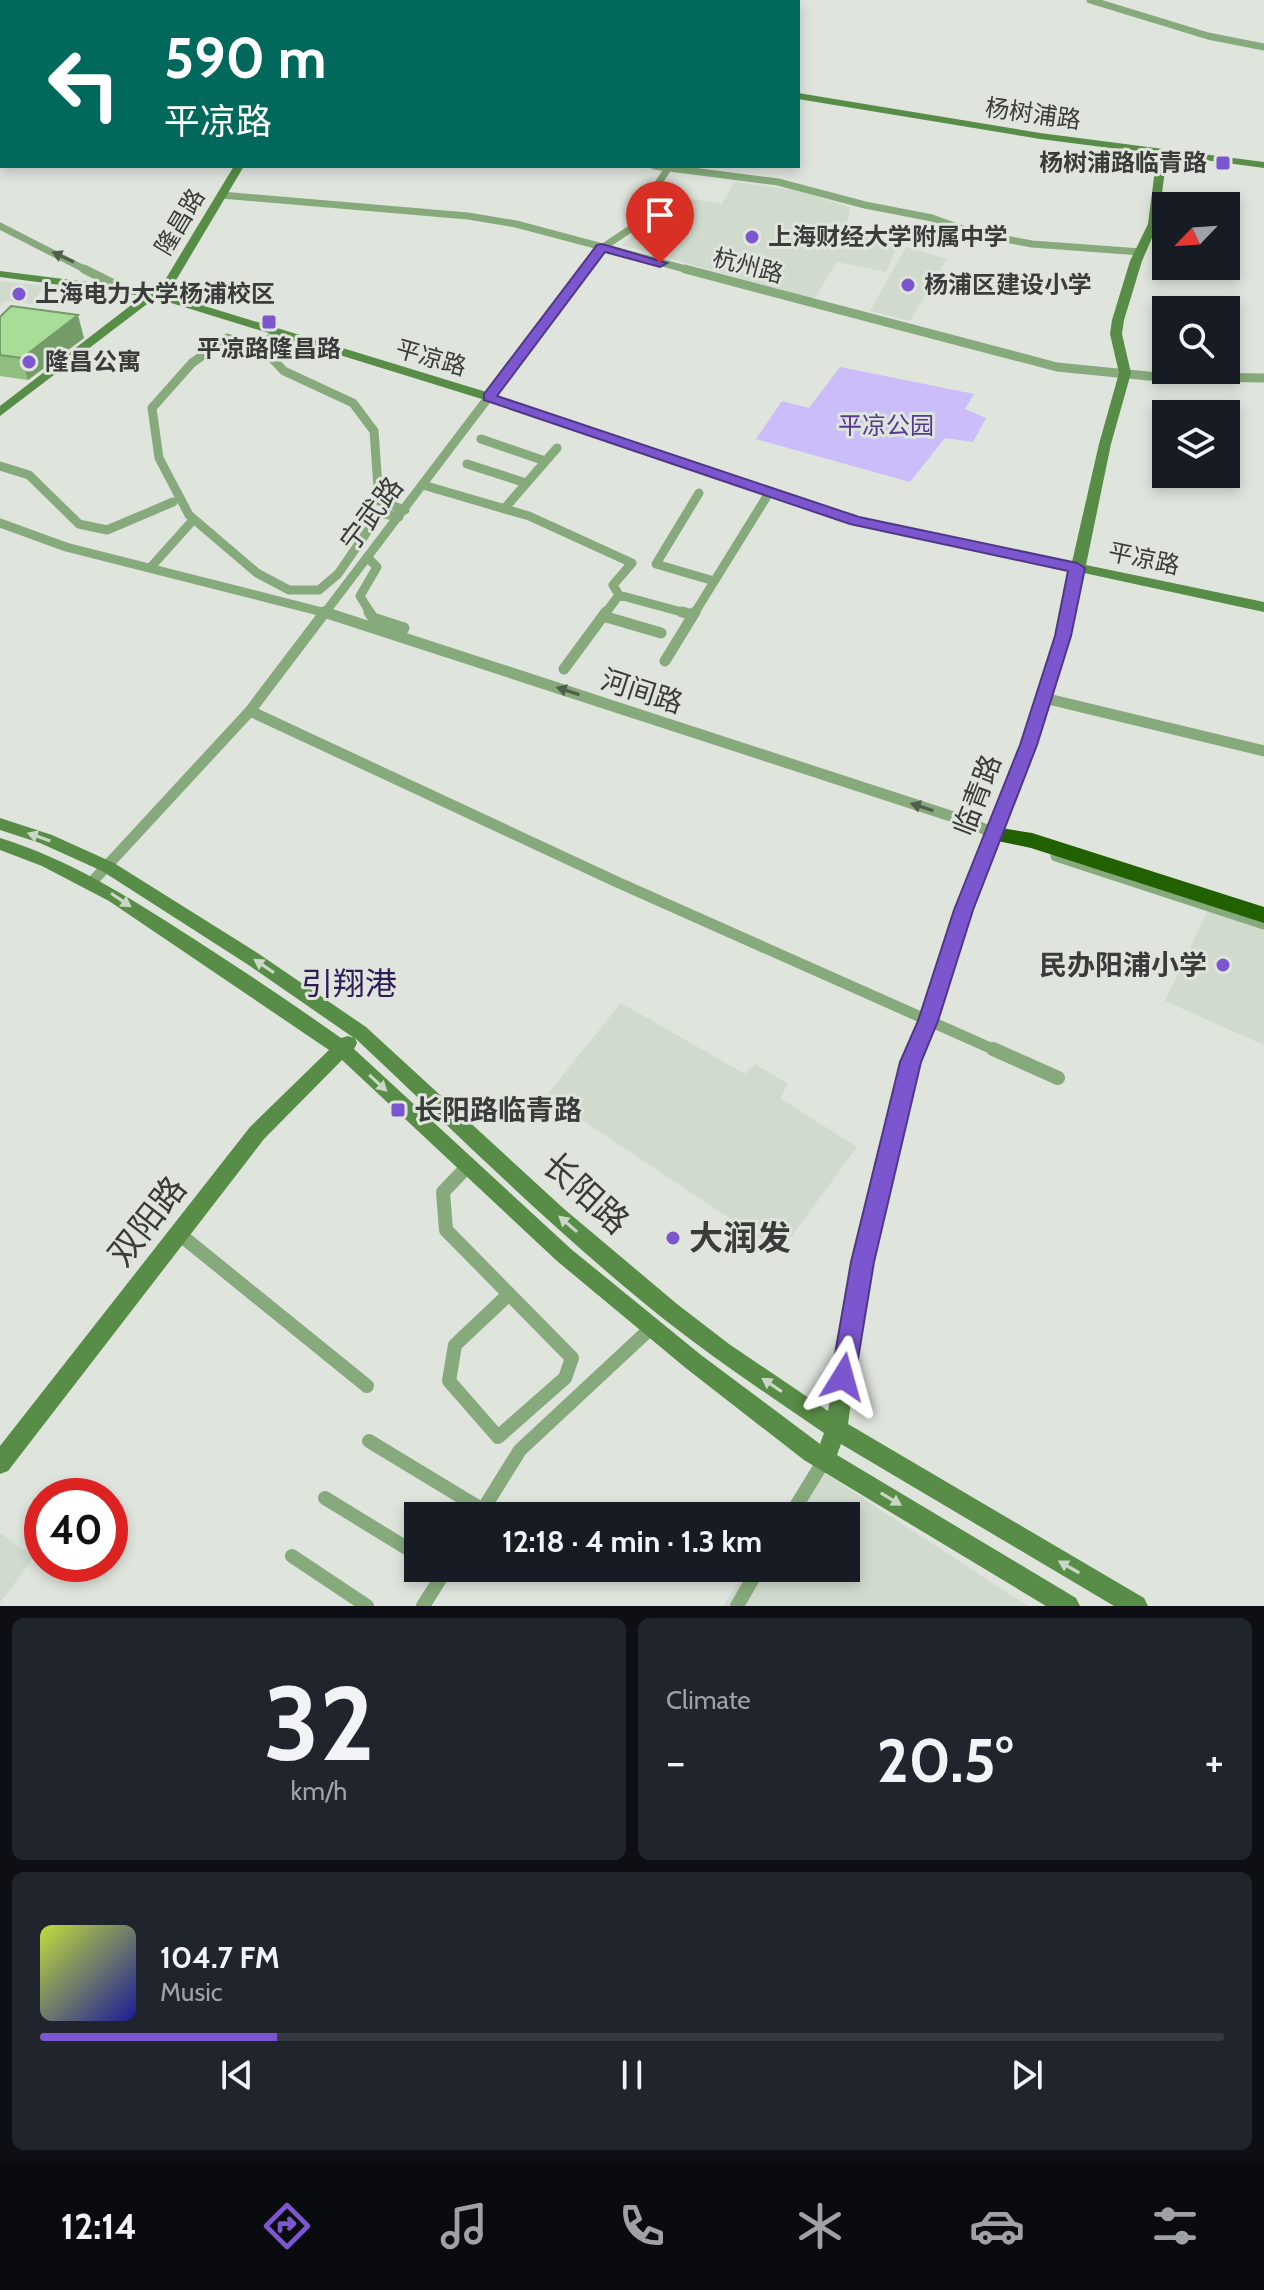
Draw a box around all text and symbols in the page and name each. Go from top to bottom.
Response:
text: 590 m [164,24,326,92]
icon: left [32,32,136,136]
street label: 杨树浦路 [984,92,1083,135]
text: 平凉路 [164,99,272,143]
place label: 杨树浦路临青路 [1039,148,1207,177]
marker: 杨树浦路临青路 [1214,154,1232,172]
pin [626,181,694,263]
street label: 隆昌路 [149,183,211,260]
north arrow [1152,192,1240,280]
map controls [1152,192,1240,488]
icon: arrive [638,193,682,237]
place label: 上海财经大学附属中学 [768,222,1008,251]
marker: 上海财经大学附属中学 [743,228,761,246]
street label: 杭州路 [710,242,787,289]
one-way arrow [52,250,75,264]
place label: 杨浦区建设小学 [924,270,1092,299]
marker: 杨浦区建设小学 [899,276,917,294]
place label: 上海电力大学杨浦校区 [35,279,275,308]
marker: 上海电力大学杨浦校区 [10,285,28,303]
button: search [1152,296,1240,384]
marker: 平凉路隆昌路 [260,313,278,331]
place label: 平凉路隆昌路 [197,334,341,363]
street label: 平凉路 [393,334,470,381]
place label: 隆昌公寓 [45,347,141,376]
marker: 隆昌公寓 [20,353,38,371]
button: layers [1152,400,1240,488]
park label: 平凉公园 [838,411,934,440]
street label: 宁武路 [332,470,410,558]
street label: 平凉路 [1106,537,1182,580]
street label: 河间路 [597,662,687,720]
one-way arrow [556,685,580,697]
street label: 临青路 [946,750,1008,840]
one-way arrow [909,800,933,813]
one-way arrow [27,830,51,842]
one-way arrow [110,892,132,907]
place label: 民办阳浦小学 [1039,948,1207,982]
marker: 民办阳浦小学 [1214,956,1232,974]
one-way arrow [253,959,274,974]
district label: 引翔港 [301,964,397,1003]
one-way arrow [368,1073,387,1091]
place label: 长阳路临青路 [414,1093,582,1127]
marker: 长阳路临青路 [389,1101,407,1119]
street label: 长阳路 [534,1143,638,1243]
street label: 双阳路 [99,1168,195,1274]
one-way arrow [559,1216,578,1234]
place label: 大润发 [689,1217,791,1259]
marker: 大润发 [664,1229,682,1247]
position arrow [801,1335,885,1419]
one-way arrow [762,1378,783,1393]
speed limit sign: 40 [24,1478,128,1582]
one-way arrow [880,1492,902,1506]
text: 12:18 · 4 min · 1.3 km [502,1523,762,1560]
one-way arrow [1058,1560,1080,1574]
text: 32 [263,1660,375,1786]
text: Climate [666,1684,751,1716]
text: 20.5° [877,1724,1013,1797]
text: − [666,1735,685,1788]
text: + [1205,1735,1224,1788]
text: km/h [291,1775,347,1807]
text: 104.7 FM [160,1939,280,1976]
text: Music [160,1976,223,2008]
icon: previous [215,2053,259,2097]
icon: pause [610,2053,654,2097]
icon: next [1005,2053,1049,2097]
icon: directions [259,2198,315,2254]
icon: music [436,2198,492,2254]
icon: phone [614,2198,670,2254]
icon: climate [792,2198,848,2254]
icon: car [969,2198,1025,2254]
icon: filters [1147,2198,1203,2254]
text: 12:14 [61,2204,137,2248]

